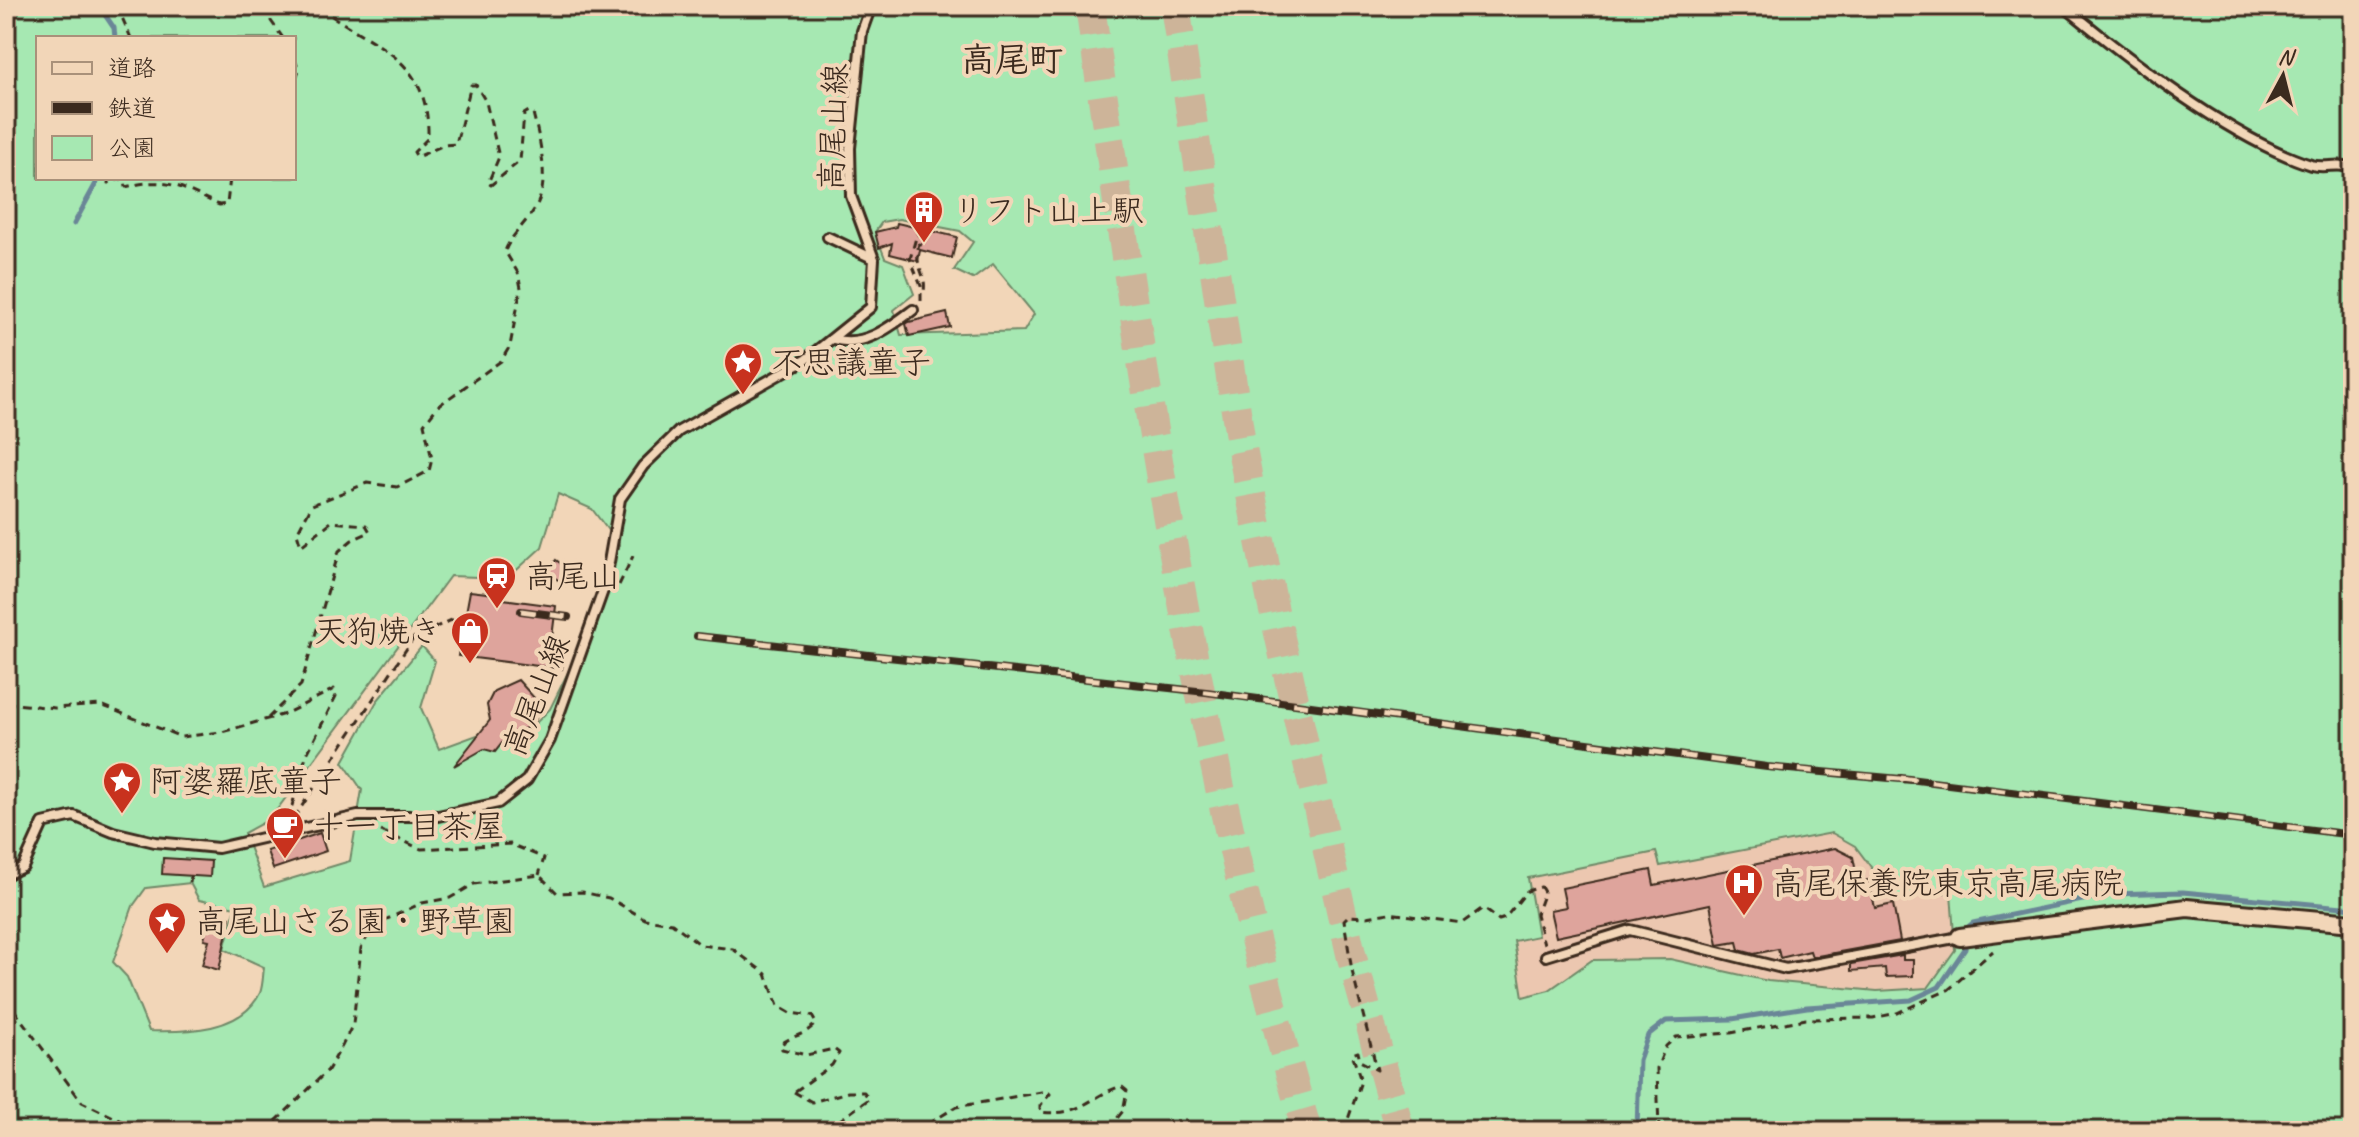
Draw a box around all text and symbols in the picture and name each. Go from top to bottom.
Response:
legend [36,36,296,180]
north arrow [2243,36,2323,116]
district label: 高尾町 [961,38,1063,81]
text: N [2277,42,2297,72]
text: 道路 [108,53,156,83]
street label: 高尾山線 [811,62,856,192]
text: 鉄道 [108,93,156,123]
text: 公園 [108,133,156,163]
building icon: リフト山上駅 [903,189,945,244]
place label: リフト山上駅 [952,190,1144,231]
place icon: 不思議童子 [722,341,764,396]
place label: 不思議童子 [771,342,931,383]
station icon: 高尾山 [476,555,518,610]
place label: 高尾山 [525,556,621,597]
shop icon: 天狗焼き [449,610,491,665]
place label: 天狗焼き [314,611,442,652]
street label: 高尾山線 [493,628,579,762]
place icon: 阿婆羅底童子 [101,760,143,815]
place label: 阿婆羅底童子 [150,761,342,802]
cafe icon: 十一丁目茶屋 [264,805,306,860]
place label: 十一丁目茶屋 [313,806,505,847]
hospital icon: 高尾保養院東京高尾病院 [1723,862,1765,917]
place label: 高尾保養院東京高尾病院 [1772,863,2124,904]
place icon: 高尾山さる園・野草園 [146,900,188,955]
place label: 高尾山さる園・野草園 [195,901,515,942]

